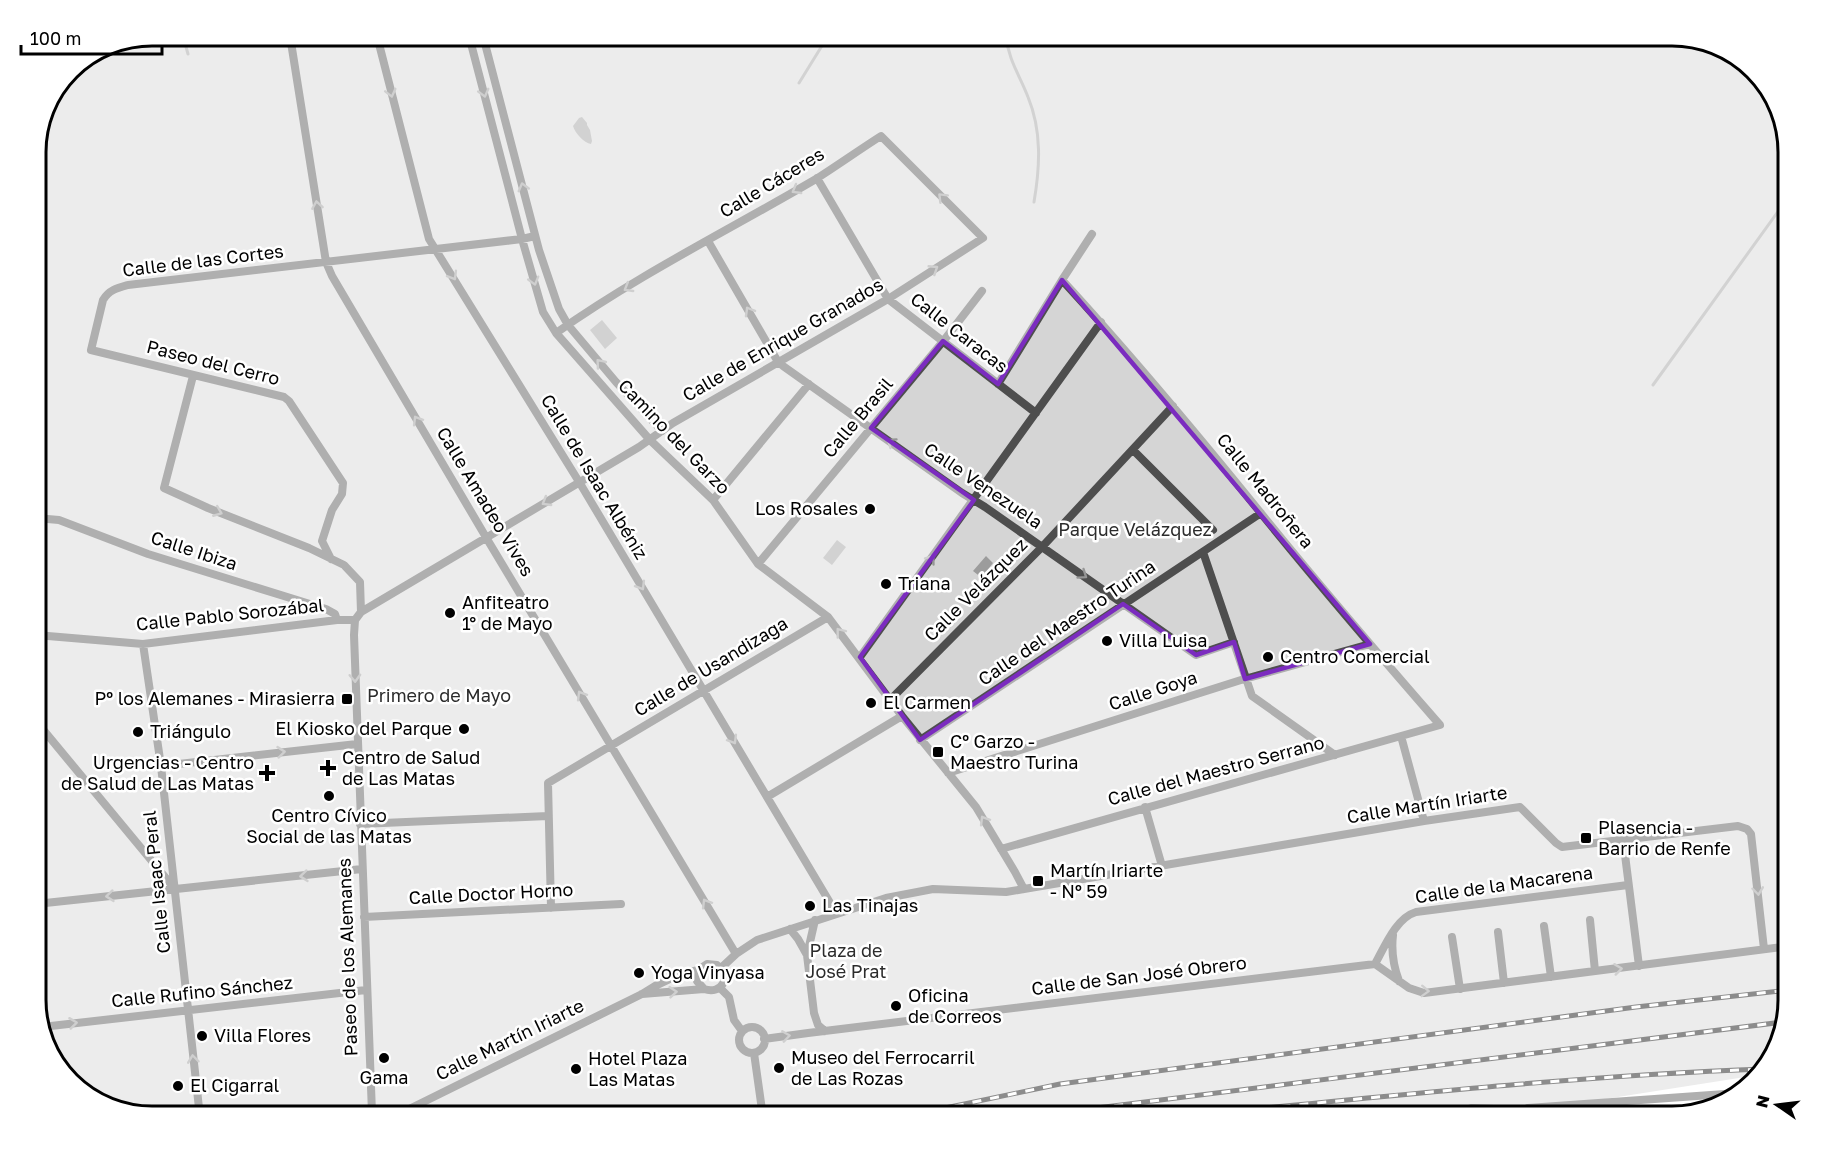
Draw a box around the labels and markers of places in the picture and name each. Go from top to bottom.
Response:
place label: Los Rosales [755,497,858,519]
marker: Los Rosales [863,502,877,516]
place label: Triana [898,572,951,594]
marker: Triana [879,577,893,591]
place label: Anfiteatro 1° de Mayo [462,591,553,634]
marker: Anfiteatro 1° de Mayo [443,606,457,620]
place label: Villa Luisa [1119,629,1207,651]
marker: Villa Luisa [1100,634,1114,648]
place label: Centro Comercial [1280,645,1430,667]
marker: Centro Comercial [1261,650,1275,664]
place label: Pº los Alemanes - Mirasierra [95,687,335,709]
place label: El Carmen [883,691,971,713]
marker: Pº los Alemanes - Mirasierra [340,692,354,706]
marker: El Carmen [864,696,878,710]
place label: El Kiosko del Parque [275,717,452,739]
place label: Triángulo [150,720,231,742]
marker: El Kiosko del Parque [457,722,471,736]
marker: Triángulo [131,725,145,739]
place label: Cº Garzo - Maestro Turina [950,730,1078,773]
marker: Cº Garzo - Maestro Turina [931,745,945,759]
place label: Centro de Salud de Las Matas [342,746,480,789]
place label: Urgencias - Centro de Salud de Las Matas [61,751,254,794]
marker: Centro de Salud de Las Matas [319,759,337,777]
marker: Urgencias - Centro de Salud de Las Matas [258,764,276,782]
marker: Centro Cívico Social de las Matas [322,789,336,803]
place label: Centro Cívico Social de las Matas [246,804,412,847]
place label: Plasencia - Barrio de Renfe [1598,816,1731,859]
marker: Plasencia - Barrio de Renfe [1579,831,1593,845]
place label: Martín Iriarte - Nº 59 [1050,859,1163,902]
marker: Martín Iriarte - Nº 59 [1031,874,1045,888]
place label: Las Tinajas [822,894,918,916]
marker: Las Tinajas [803,899,817,913]
place label: Yoga Vinyasa [651,961,765,983]
marker: Yoga Vinyasa [632,966,646,980]
place label: Oficina de Correos [908,984,1002,1027]
marker: Oficina de Correos [889,999,903,1013]
place label: Villa Flores [214,1024,311,1046]
marker: Villa Flores [195,1029,209,1043]
place label: Museo del Ferrocarril de Las Rozas [791,1046,975,1089]
place label: Hotel Plaza Las Matas [588,1047,687,1090]
marker: Gama [377,1051,391,1065]
marker: Museo del Ferrocarril de Las Rozas [772,1061,786,1075]
marker: Hotel Plaza Las Matas [569,1062,583,1076]
place label: Gama [360,1066,408,1088]
place label: El Cigarral [190,1074,280,1096]
marker: El Cigarral [171,1079,185,1093]

